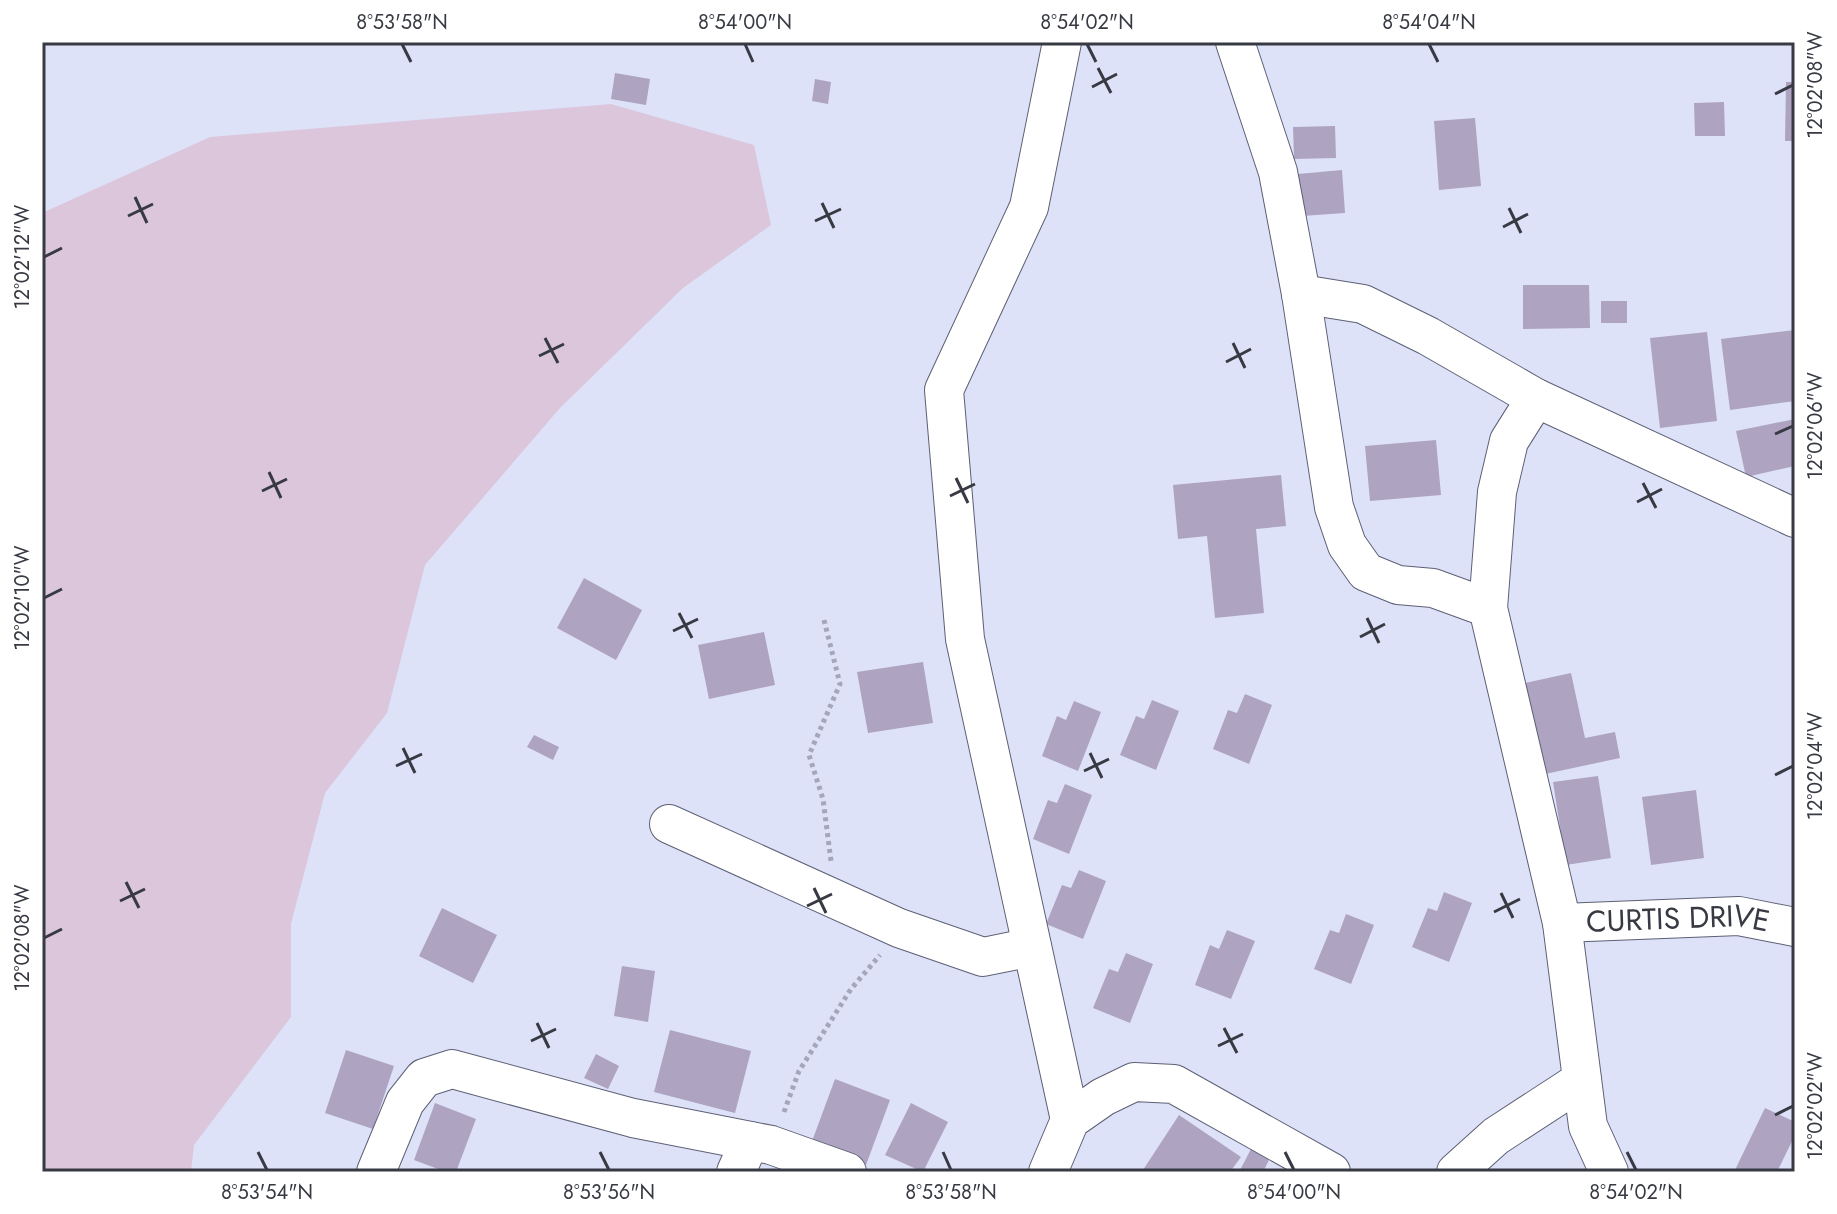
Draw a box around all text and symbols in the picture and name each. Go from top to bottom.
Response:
text: 8°53'58"N [356,8,448,37]
text: 8°54'00"N [698,8,792,37]
text: 8°54'02"N [1040,8,1134,37]
text: 8°54'04"N [1382,8,1476,37]
text: 12°02'08"W [1801,31,1830,139]
text: 12°02'12"W [8,205,37,309]
text: 12°02'06"W [1801,372,1830,480]
text: 12°02'10"W [8,545,37,651]
text: 12°02'04"W [1801,712,1830,820]
text: 12°02'08"W [8,884,37,992]
street label: CURTIS DRIVE [1585,893,1773,943]
text: 12°02'02"W [1801,1052,1830,1160]
text: 8°53'54"N [221,1178,313,1207]
text: 8°53'56"N [563,1178,655,1207]
text: 8°53'58"N [905,1178,997,1207]
text: 8°54'00"N [1247,1178,1341,1207]
text: 8°54'02"N [1589,1178,1683,1207]

